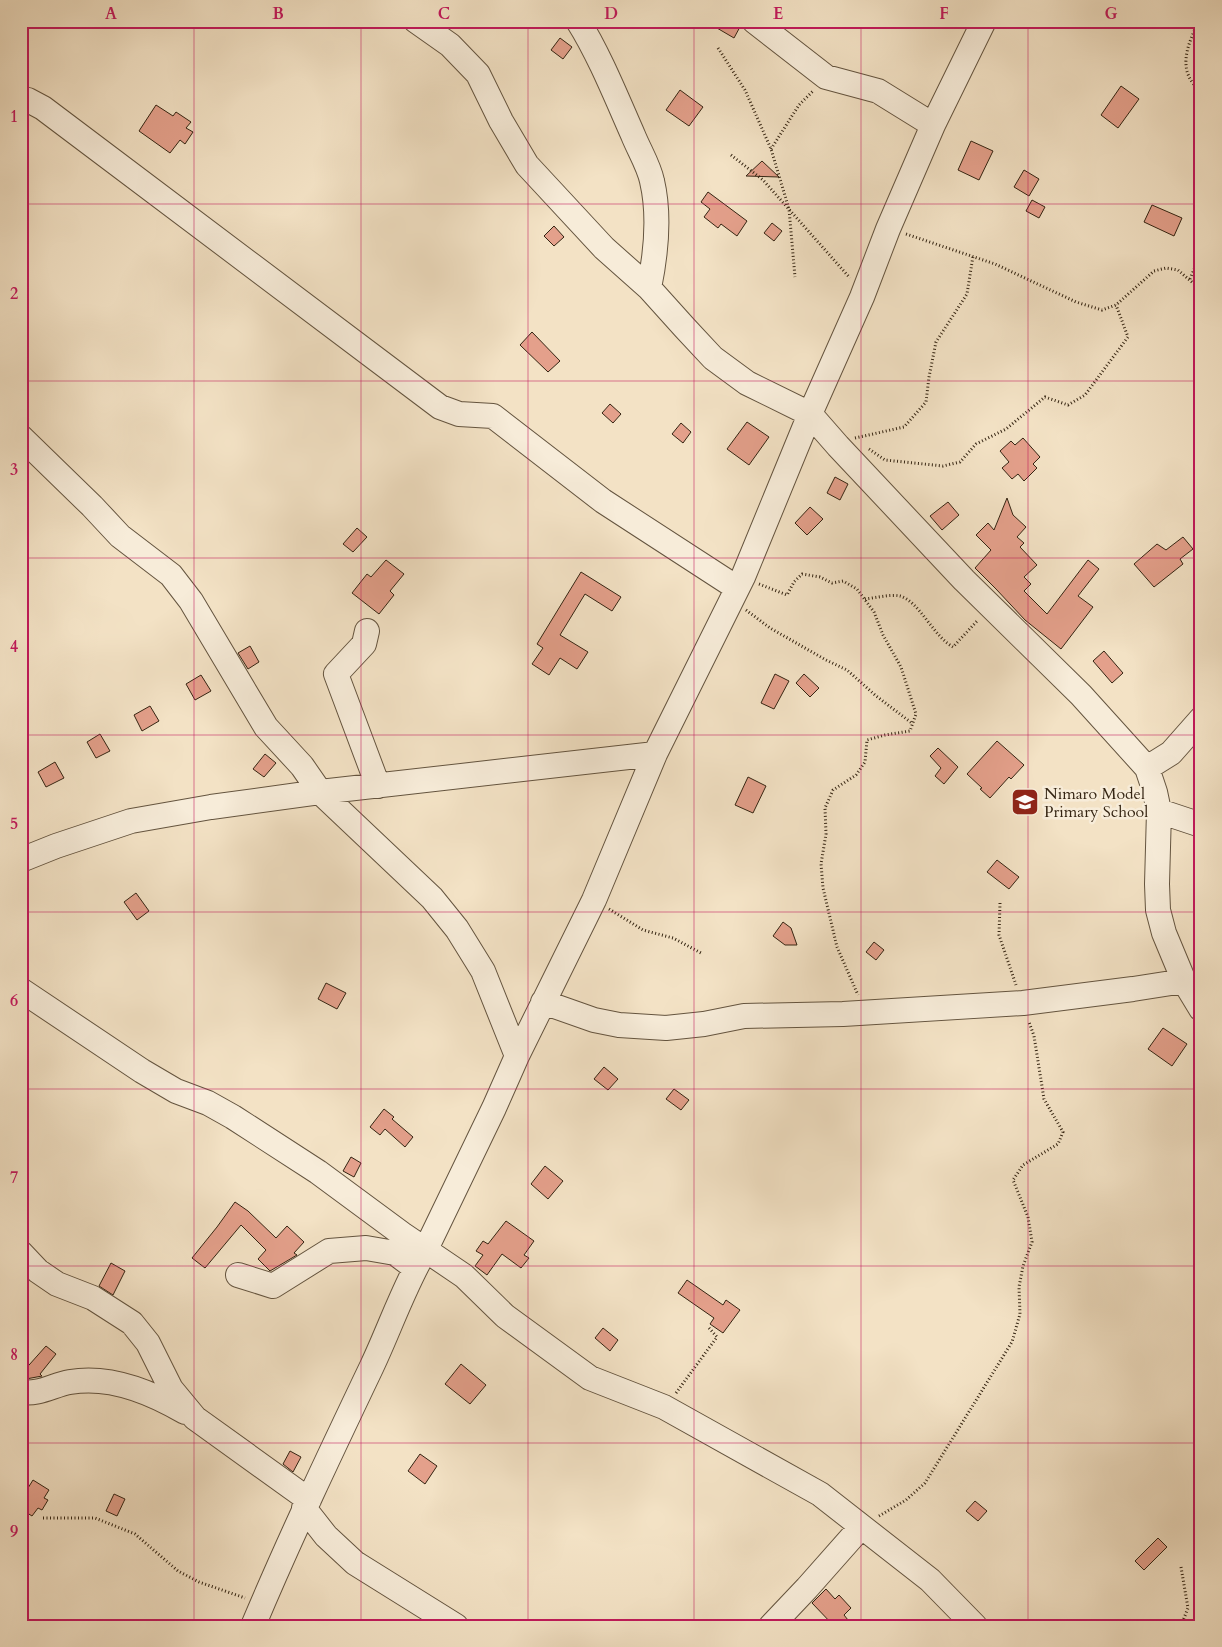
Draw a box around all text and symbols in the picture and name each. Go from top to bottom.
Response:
text: A [105,3,117,25]
text: B [272,3,284,25]
text: C [438,3,450,25]
text: D [604,3,618,25]
text: E [773,3,783,25]
text: F [939,3,949,25]
text: G [1104,3,1118,25]
text: 1 [10,106,18,128]
text: 2 [10,283,18,305]
text: 3 [10,459,18,481]
text: 4 [10,636,18,658]
place label: Nimaro Model Primary School [1044,783,1148,823]
school or university icon: Nimaro Model Primary School [1010,787,1040,817]
text: 5 [10,813,18,835]
text: 6 [10,990,18,1012]
text: 7 [10,1167,18,1189]
text: 8 [10,1344,18,1366]
text: 9 [10,1521,18,1543]

